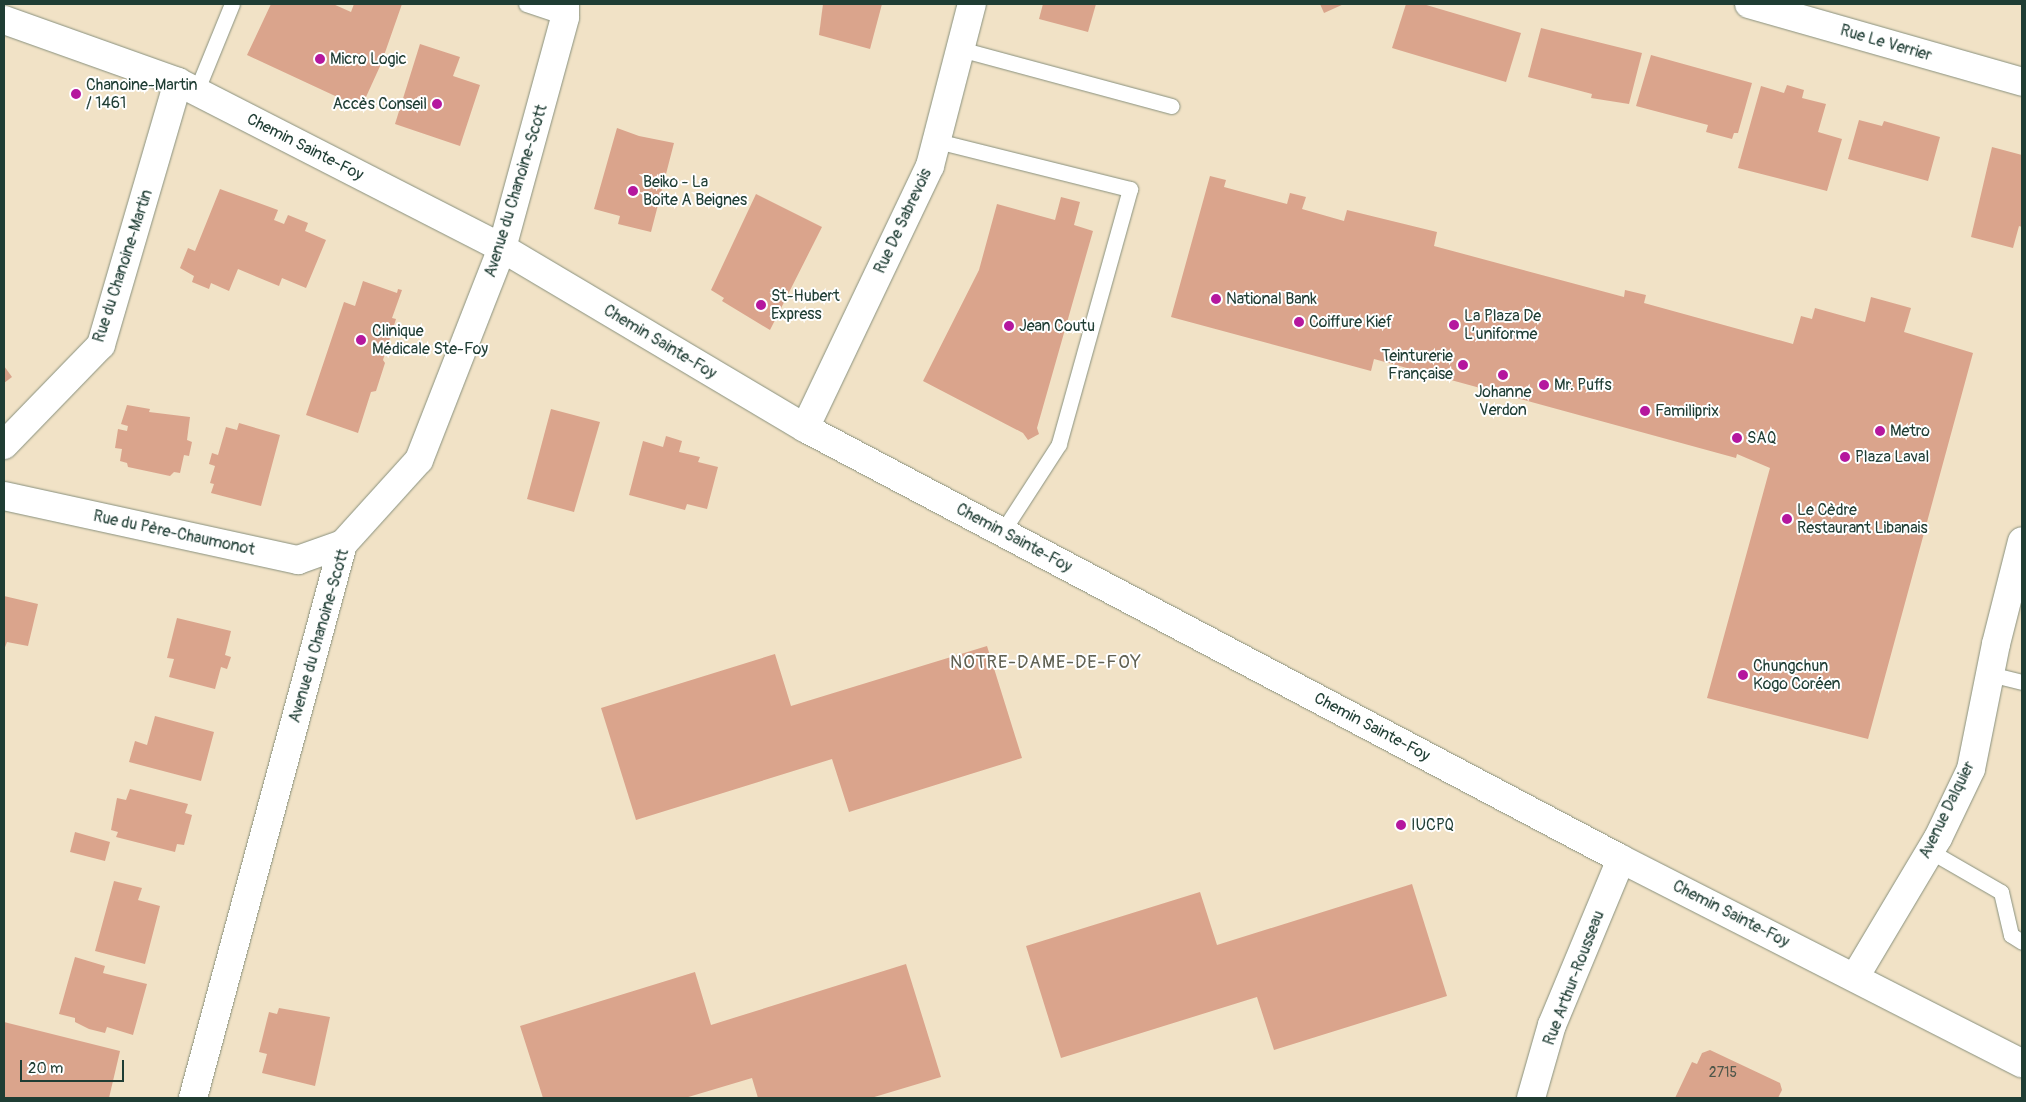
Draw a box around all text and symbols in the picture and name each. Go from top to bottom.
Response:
street label: Rue Le Verrier [1838,21,1934,65]
place label: Micro Logic [330,49,407,69]
marker: Micro Logic [314,53,326,65]
place label: Chanoine-Martin / 1461 [86,75,198,113]
marker: Chanoine-Martin / 1461 [70,88,82,100]
place label: Accès Conseil [332,94,427,114]
marker: Accès Conseil [431,98,443,110]
street label: Avenue du Chanoine-Scott [481,102,551,280]
street label: Chemin Sainte-Foy [243,109,367,185]
street label: Rue De Sabrevois [870,165,936,277]
place label: Beiko - La Boite A Beignes [643,172,747,210]
marker: Beiko - La Boite A Beignes [627,185,639,197]
street label: Rue du Chanoine-Martin [89,187,157,345]
place label: St-Hubert Express [771,286,840,324]
place label: National Bank [1226,289,1317,309]
marker: National Bank [1210,293,1222,305]
marker: St-Hubert Express [755,299,767,311]
street label: Chemin Sainte-Foy [600,301,720,383]
place label: La Plaza De L’uniforme [1464,306,1541,344]
place label: Coiffure Kief [1309,312,1392,332]
place label: Jean Coutu [1019,316,1095,336]
marker: Coiffure Kief [1293,316,1305,328]
marker: La Plaza De L’uniforme [1448,319,1460,331]
marker: Jean Coutu [1003,320,1015,332]
place label: Clinique Médicale Ste-Foy [372,321,488,359]
marker: Clinique Médicale Ste-Foy [354,333,368,347]
place label: Teinturerie Française [1381,346,1453,384]
marker: Teinturerie Française [1457,359,1469,371]
marker: Johanne Verdon [1497,369,1509,381]
place label: Mr. Puffs [1554,375,1612,395]
marker: Mr. Puffs [1538,379,1550,391]
place label: Johanne Verdon [1475,382,1531,420]
place label: Familiprix [1655,401,1719,421]
marker: Familiprix [1639,405,1651,417]
place label: Metro [1890,421,1930,441]
marker: Metro [1874,425,1886,437]
place label: SAQ [1747,428,1776,448]
marker: SAQ [1731,432,1743,444]
place label: Plaza Laval [1855,447,1929,467]
marker: Plaza Laval [1839,451,1851,463]
street label: Chemin Sainte-Foy [953,499,1075,577]
place label: Le Cèdre Restaurant Libanais [1797,500,1928,538]
street label: Rue du Père-Chaumonot [91,506,257,560]
marker: Le Cèdre Restaurant Libanais [1781,513,1793,525]
street label: Avenue du Chanoine-Scott [285,547,353,725]
district label: NOTRE-DAME-DE-FOY [948,652,1144,674]
place label: Chungchun Kogo Coréen [1753,656,1841,694]
marker: Chungchun Kogo Coréen [1737,669,1749,681]
street label: Chemin Sainte-Foy [1311,688,1433,766]
street label: Avenue Dalquier [1915,758,1979,862]
place label: IUCPQ [1411,815,1454,835]
marker: IUCPQ [1395,819,1407,831]
street label: Chemin Sainte-Foy [1669,876,1793,952]
street label: Rue Arthur-Rousseau [1539,908,1609,1048]
scale bar [22,1050,126,1082]
text: 20 m [28,1059,63,1078]
house number: 2715 [1709,1065,1737,1081]

